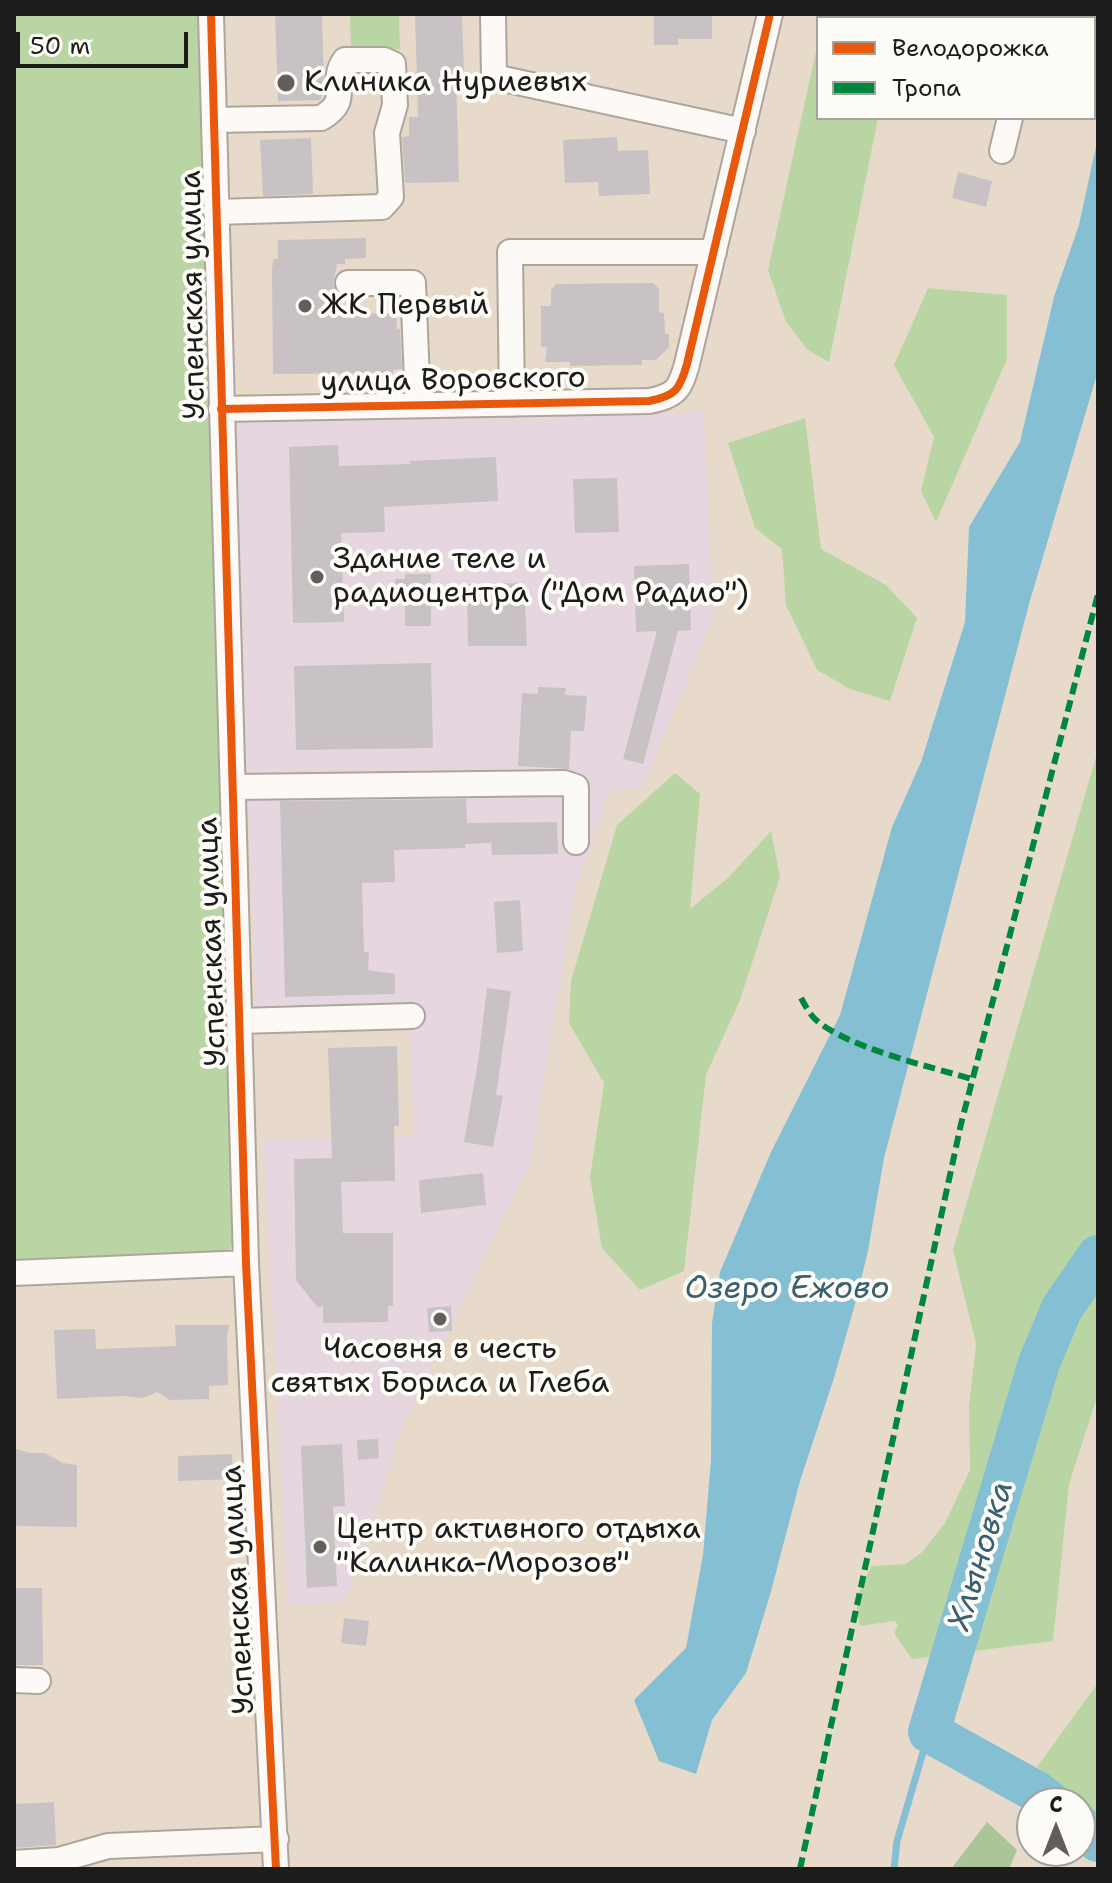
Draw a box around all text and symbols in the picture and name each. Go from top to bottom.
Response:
scale bar [20,16,192,66]
legend [816,16,1096,120]
text: 50 m [30,30,90,62]
text: Велодорожка [892,32,1049,64]
place label: Клиника Нуриевых [304,65,587,101]
marker: Клиника Нуриевых [275,72,297,94]
text: Тропа [892,72,961,104]
street label: Успенская улица [174,170,214,420]
place label: ЖК Первый [321,288,489,324]
marker: ЖК Первый [296,297,314,315]
street label: улица Воровского [320,361,586,401]
place label: Здание теле и радиоцентра ("Дом Радио") [333,542,749,612]
marker: Здание теле и радиоцентра ("Дом Радио") [308,568,326,586]
street label: Успенская улица [191,817,235,1067]
water label: Озеро Ежово [684,1271,890,1309]
marker: Часовня в честь святых Бориса и Глеба [431,1310,449,1328]
place label: Часовня в честь святых Бориса и Глеба [271,1332,609,1402]
street label: Успенская улица [214,1464,264,1716]
water label: Хлыновка [941,1477,1023,1635]
place label: Центр активного отдыха "Калинка-Морозов" [336,1512,701,1582]
marker: Центр активного отдыха "Калинка-Морозов" [311,1538,329,1556]
north arrow [1016,1787,1096,1867]
text: С [1049,1790,1063,1819]

